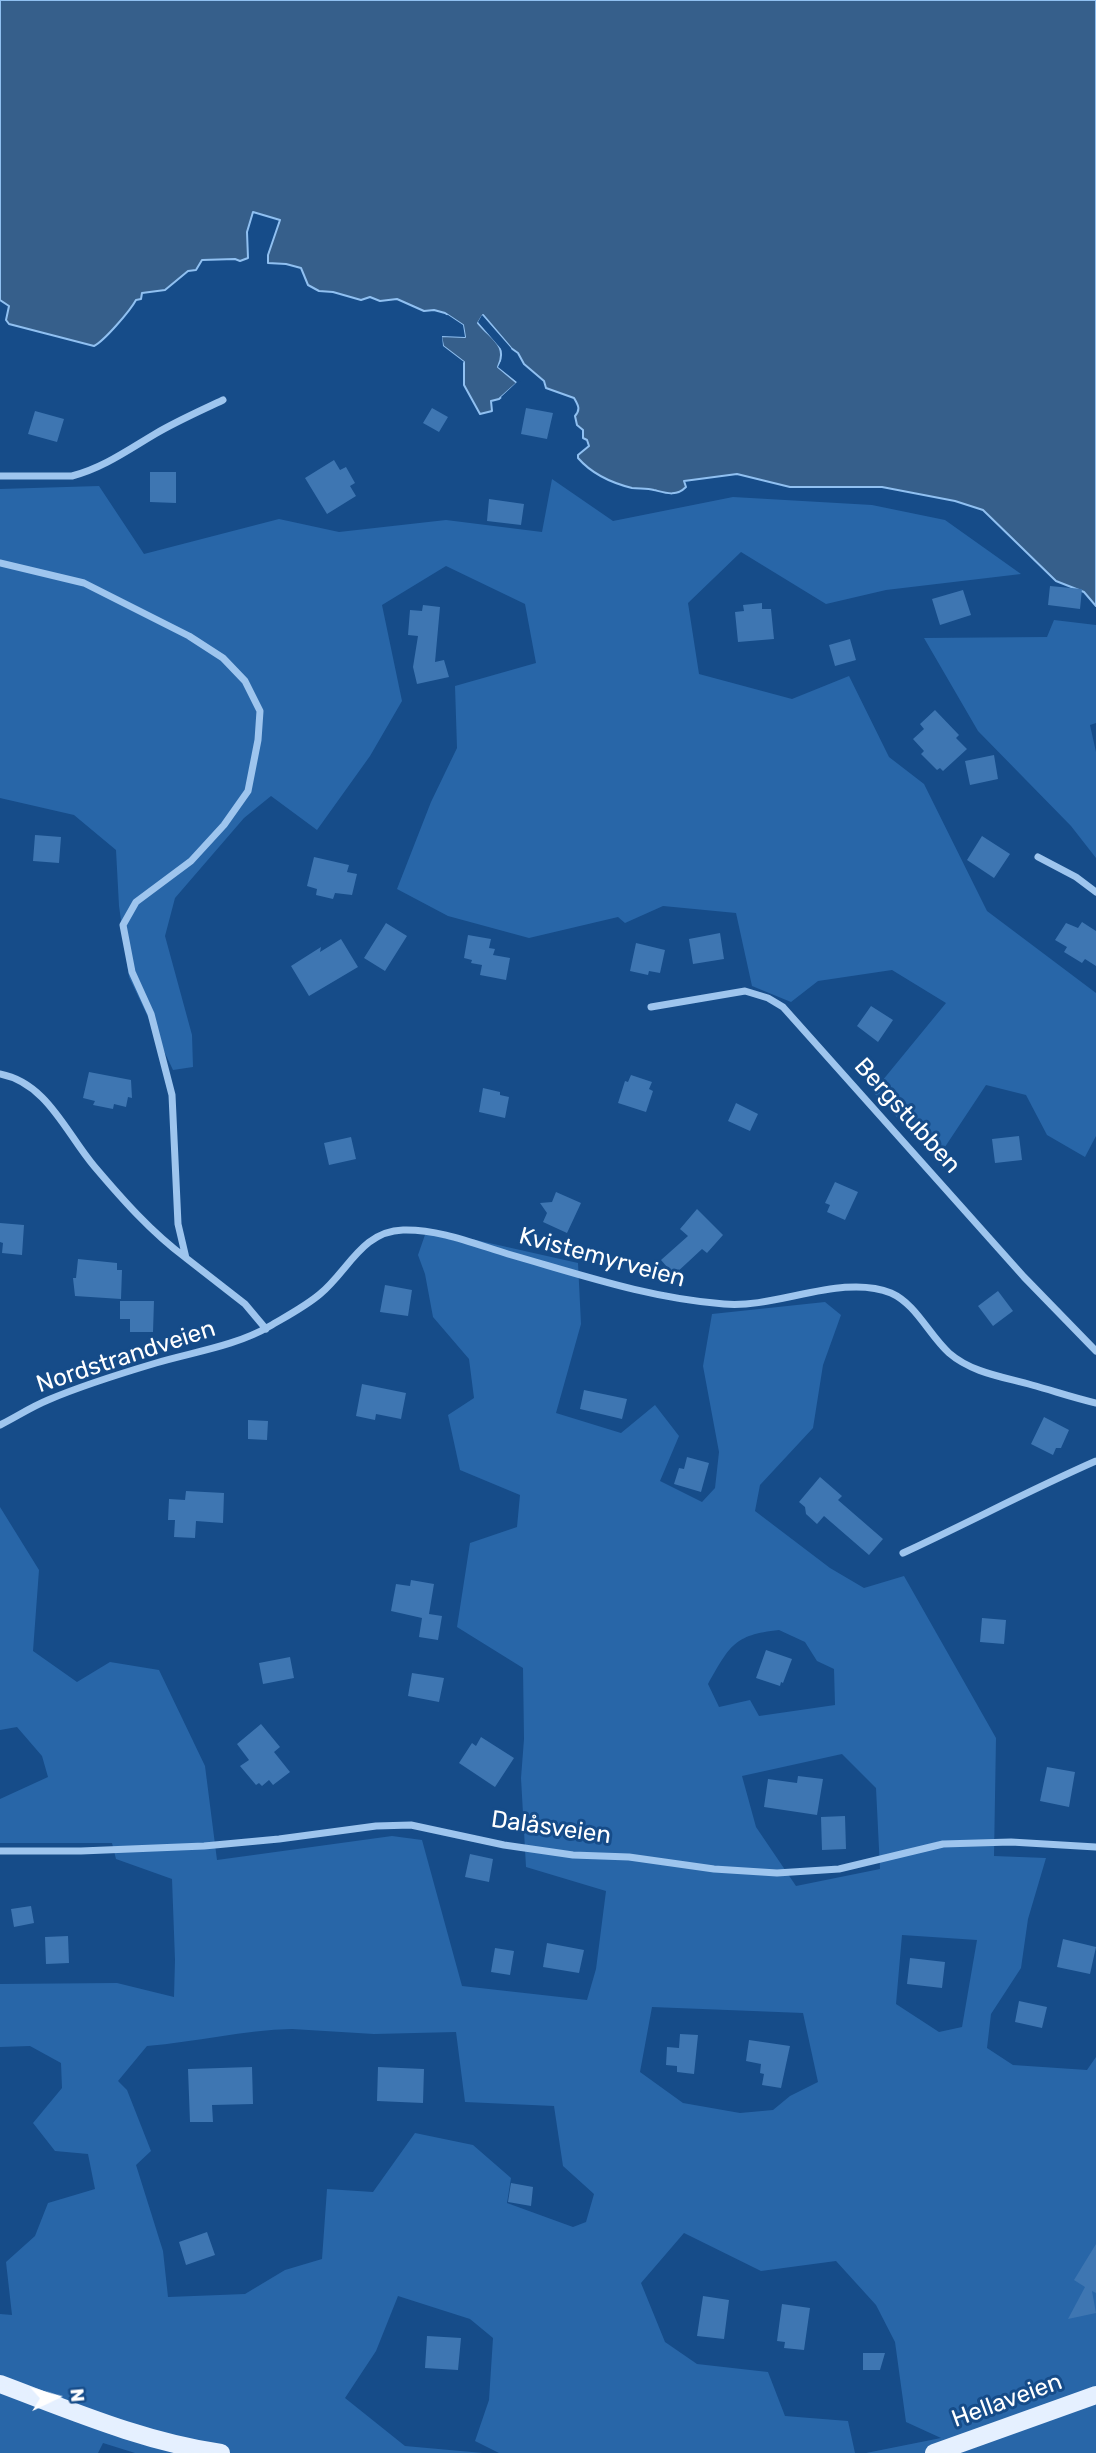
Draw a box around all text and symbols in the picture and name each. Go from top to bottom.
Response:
street label: Bergstubben [848,1052,966,1180]
street label: Kvistemyrveien [516,1222,688,1294]
street label: Nordstrandveien [33,1315,219,1399]
street label: Dalåsveien [489,1805,613,1851]
north arrow [21,2362,91,2432]
street label: Hellaveien [948,2368,1066,2434]
text: N [65,2387,89,2403]

